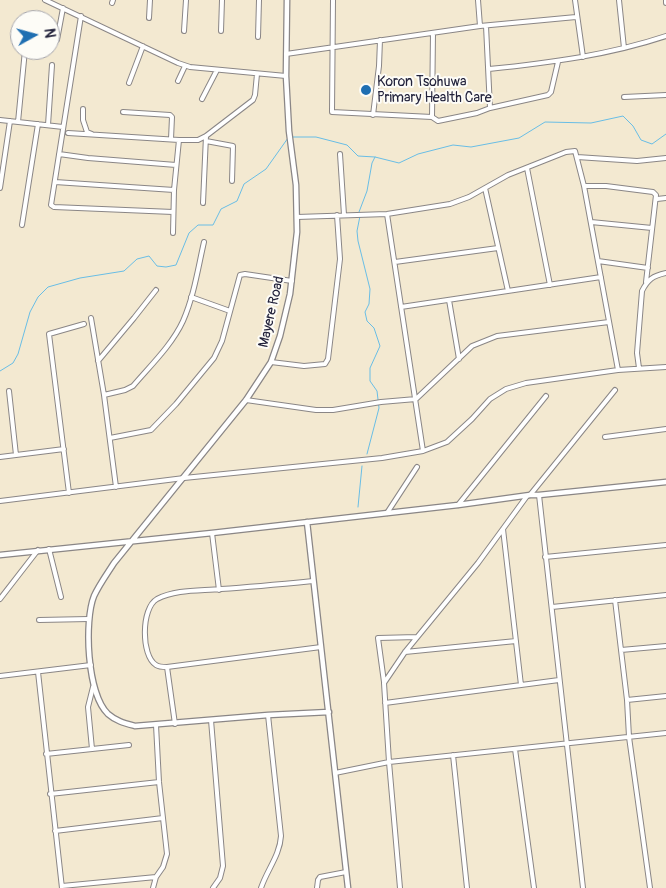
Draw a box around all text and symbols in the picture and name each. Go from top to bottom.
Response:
north arrow [10,10,60,60]
text: N [40,27,58,39]
place label: Koron Tsohuwa Primary Health Care [377,74,492,106]
marker: Koron Tsohuwa Primary Health Care [359,83,373,97]
street label: Mayere Road [256,275,288,349]

